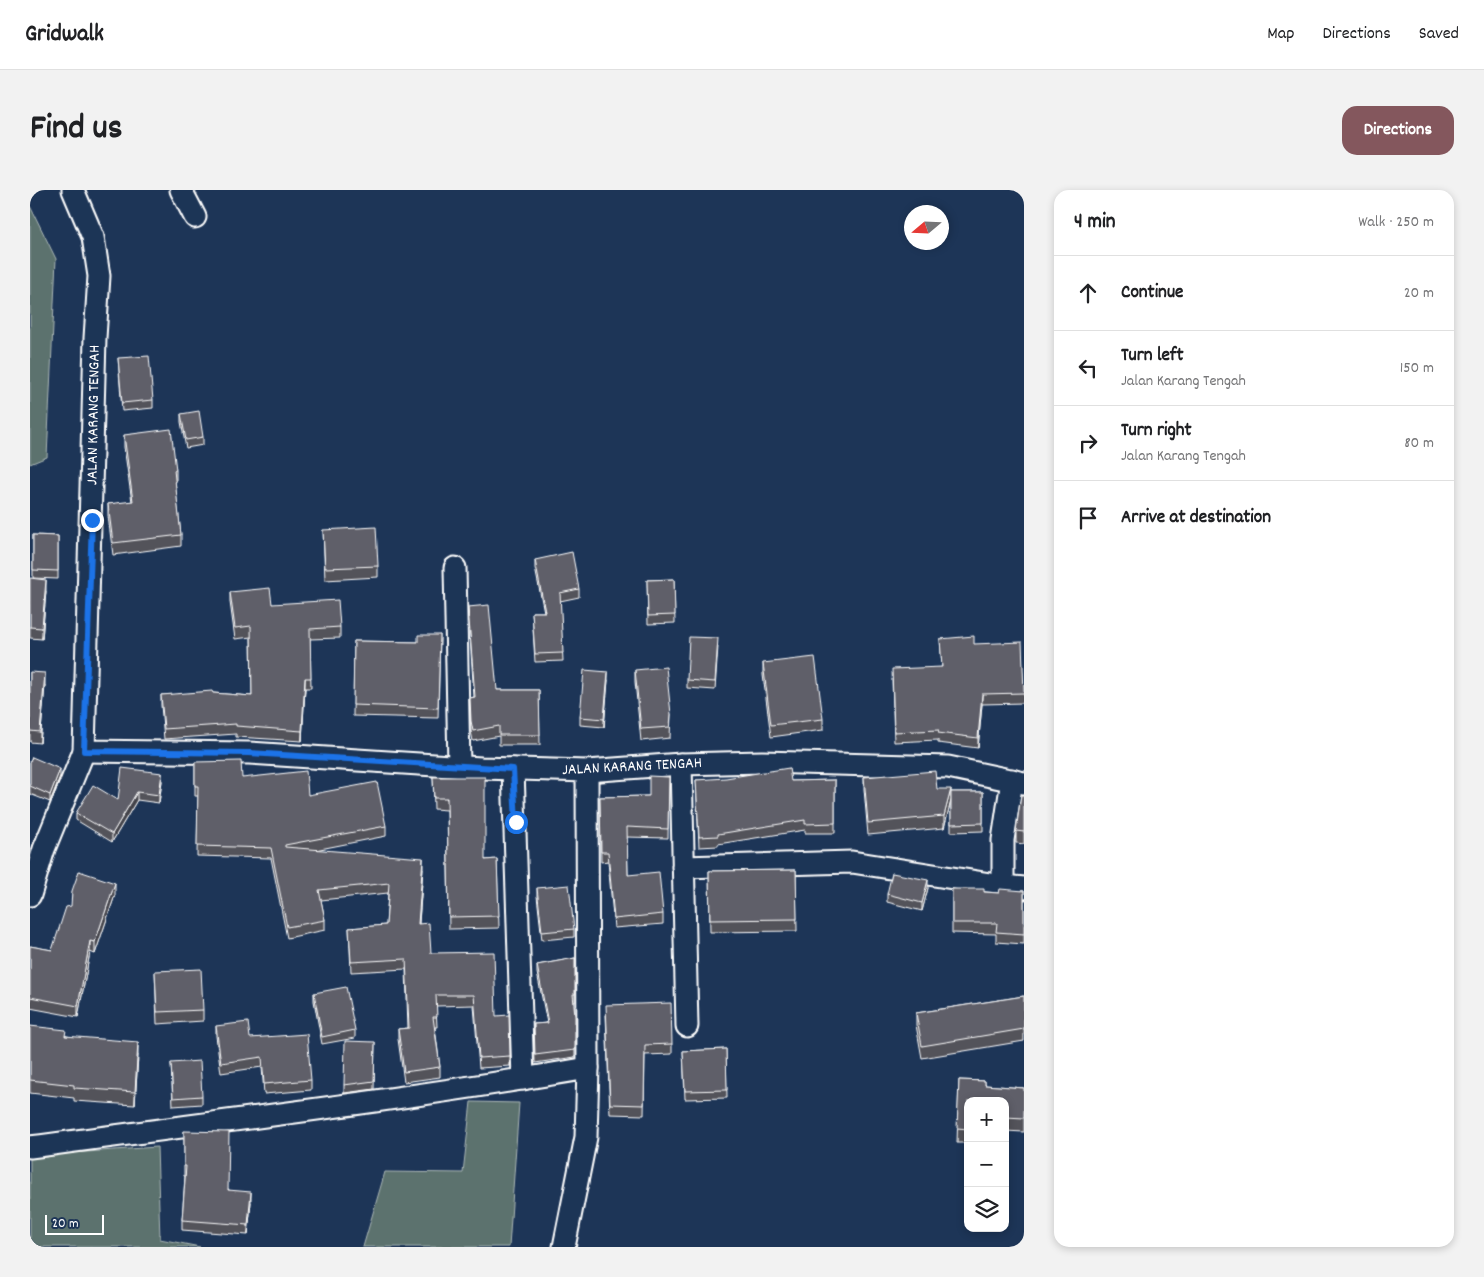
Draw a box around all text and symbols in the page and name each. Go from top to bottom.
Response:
text: Gridwalk [25,18,104,52]
text: Map [1267,22,1294,47]
text: Directions [1322,22,1391,47]
text: Saved [1419,22,1459,47]
text: Find us [30,105,122,155]
button: Directions [1342,106,1454,155]
north arrow [904,205,949,250]
text: 4 min [1074,208,1116,238]
text: Walk · 250 m [1358,211,1434,234]
icon: ahead [1074,279,1102,307]
text: Continue [1121,280,1183,307]
text: 20 m [1404,282,1434,305]
text: Turn left [1121,343,1184,370]
street label: JALAN KARANG TENGAH [81,345,107,485]
icon: left [1074,354,1102,382]
text: 150 m [1400,357,1434,380]
text: Jalan Karang Tengah [1121,370,1246,393]
text: Turn right [1121,418,1192,445]
icon: right [1074,429,1102,457]
text: 80 m [1404,432,1434,455]
text: Jalan Karang Tengah [1121,445,1246,468]
icon: arrive [1074,504,1102,532]
text: Arrive at destination [1121,505,1271,532]
route end [81,509,104,532]
street label: JALAN KARANG TENGAH [561,752,703,782]
route start [505,811,528,834]
map controls [964,1097,1009,1232]
button: + [964,1097,1009,1142]
button: − [964,1142,1009,1187]
button: layers [964,1187,1009,1232]
scale bar [45,1212,104,1235]
text: 20 m [52,1214,79,1234]

